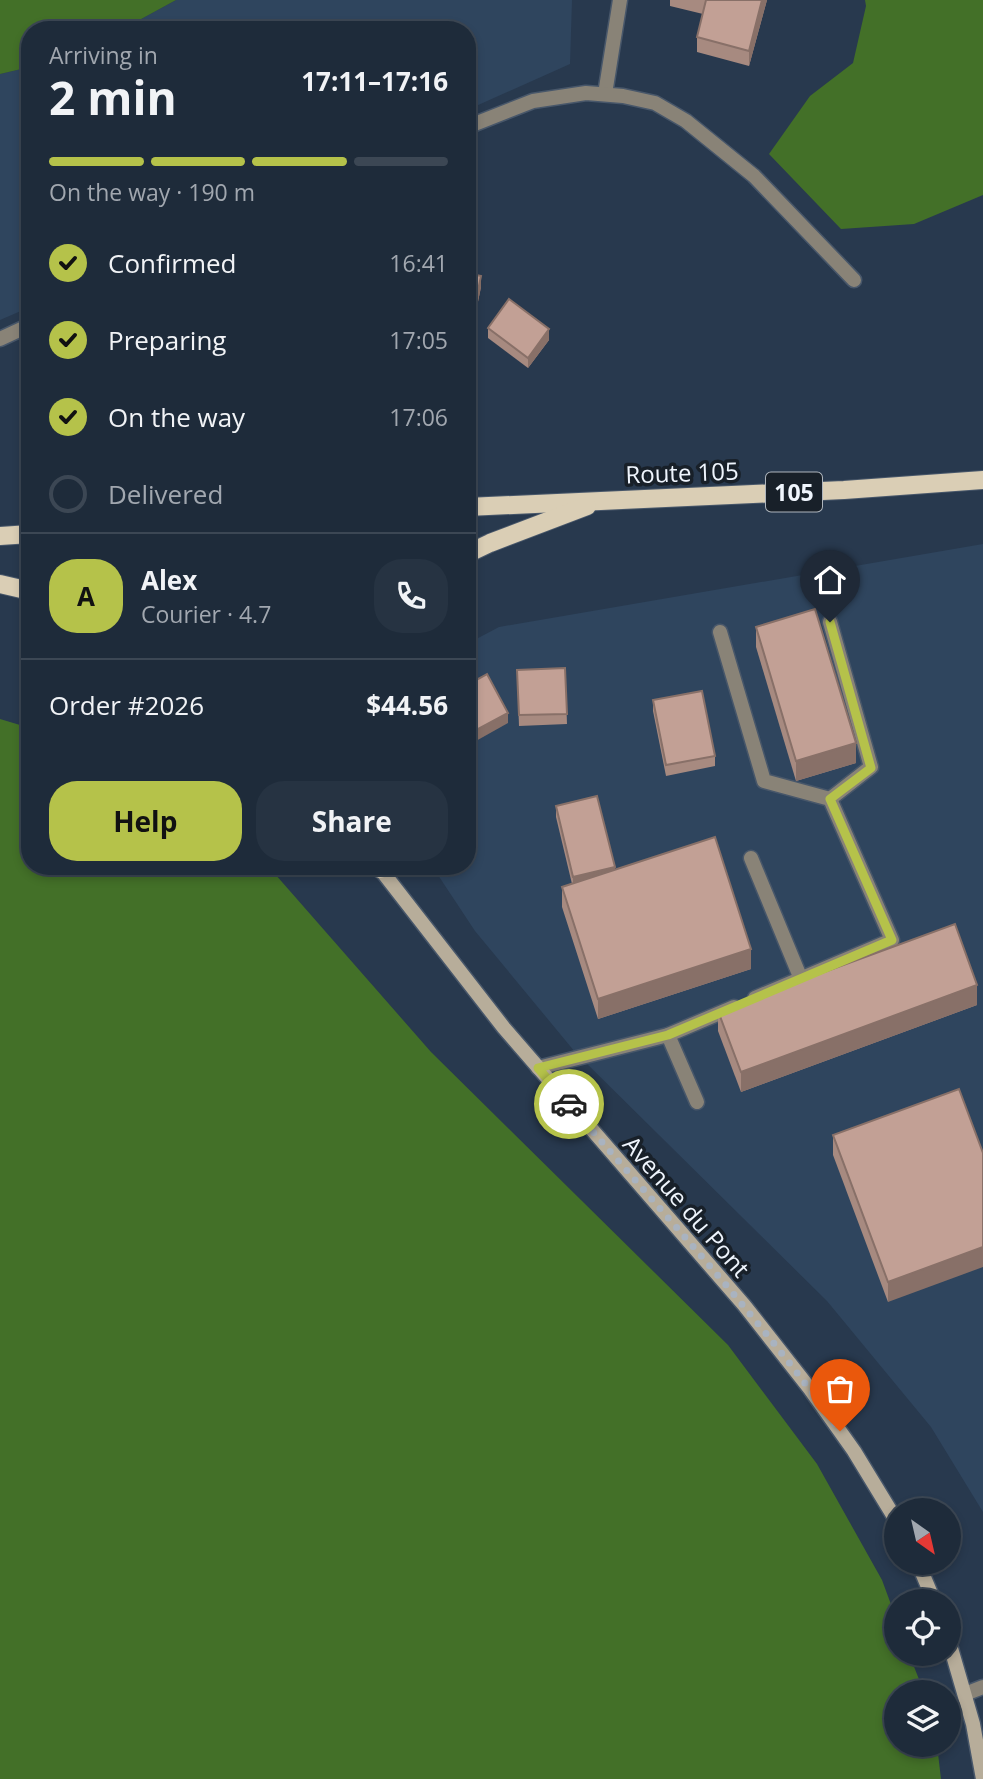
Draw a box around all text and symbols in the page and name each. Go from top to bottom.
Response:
text: Arriving in [49,39,158,71]
text: 17:11–17:16 [301,63,448,99]
text: 2 min [49,66,177,128]
text: On the way · 190 m [49,176,255,208]
icon: check [49,244,87,282]
text: Confirmed [108,245,236,281]
text: 16:41 [389,247,448,279]
icon: check [49,321,87,359]
text: Preparing [108,322,226,358]
text: 17:05 [389,324,448,356]
icon: check [49,398,87,436]
text: On the way [108,399,245,435]
text: 17:06 [389,401,448,433]
street label: Route 105 [625,454,739,490]
road number: 105 [766,472,822,512]
text: Delivered [108,476,223,512]
pin [800,550,860,622]
button: phone [374,559,448,633]
icon: home [811,561,849,599]
text: Alex [141,562,197,598]
text: A [77,578,95,614]
text: Courier · 4.7 [141,598,271,630]
text: Order #2026 [49,687,204,723]
text: $44.56 [366,687,448,723]
button: Help [49,781,242,861]
button: Share [256,781,448,861]
courier [534,1069,604,1139]
icon: car [550,1085,588,1123]
street label: Avenue du Pont [616,1128,758,1284]
pin [810,1359,870,1431]
icon: bag [821,1370,859,1408]
north arrow [884,1498,961,1575]
map controls [884,1498,961,1757]
button: locate [884,1589,961,1666]
button: layers [884,1680,961,1757]

